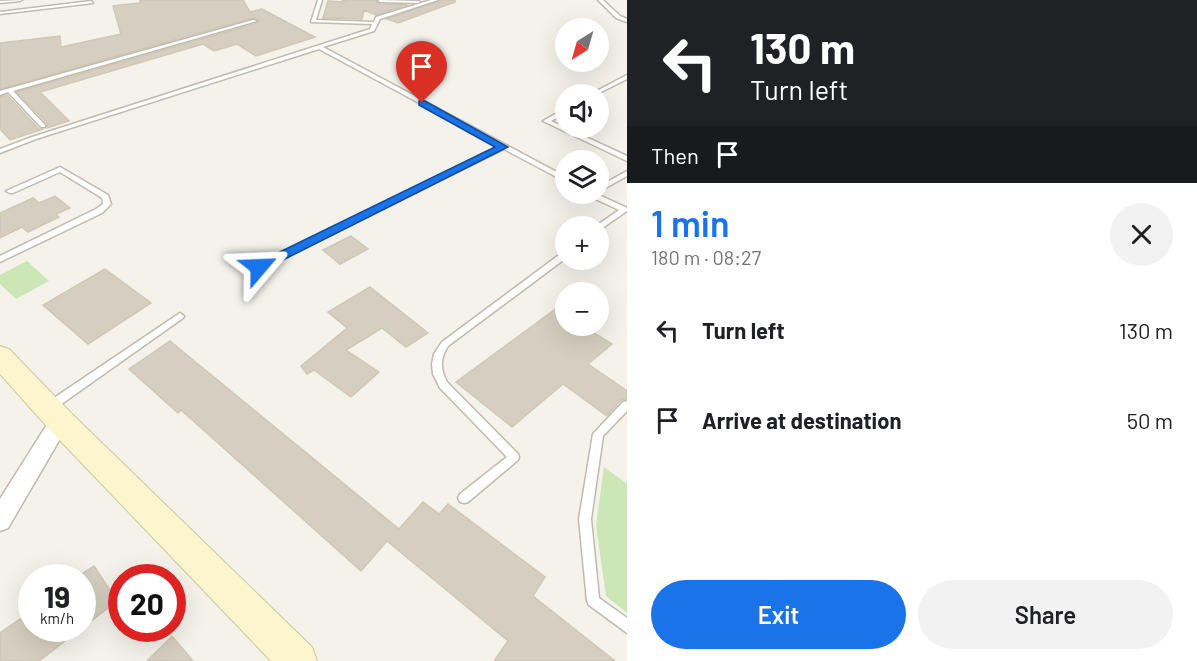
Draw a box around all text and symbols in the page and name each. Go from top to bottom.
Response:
north arrow [555,18,609,72]
map controls [555,18,609,336]
text: 130 m [750,22,855,72]
icon: left [651,24,729,102]
pin [396,41,447,103]
icon: arrive [405,50,438,83]
text: Turn left [750,73,848,105]
button: sound [555,84,609,138]
icon: arrive [711,138,744,171]
text: Then [651,142,699,168]
button: layers [555,150,609,204]
text: 1 min [651,201,730,244]
button: close [1110,203,1173,266]
button: + [555,216,609,270]
position arrow [227,235,291,299]
text: 180 m · 08:27 [651,245,761,269]
button: − [555,282,609,336]
icon: left [651,314,684,347]
text: Turn left [702,317,785,343]
text: 130 m [1119,317,1173,343]
icon: arrive [651,404,684,437]
text: Arrive at destination [702,407,901,433]
text: 50 m [1127,407,1173,433]
speed limit sign: 20 [108,564,186,642]
text: 19 [44,578,70,614]
button: Exit [651,580,906,649]
button: Share [918,580,1173,649]
text: km/h [40,609,74,627]

